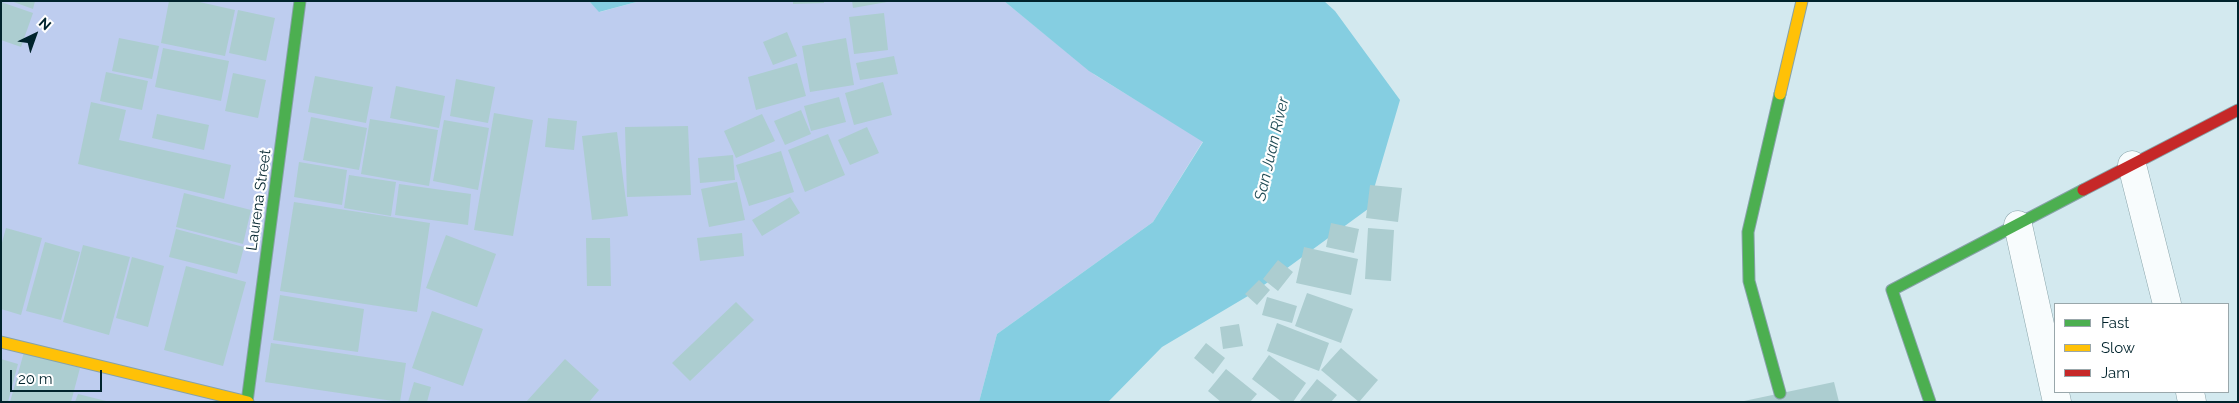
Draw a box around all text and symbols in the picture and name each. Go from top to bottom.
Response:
north arrow [10,10,60,60]
text: N [36,14,54,33]
water label: San Juan River [1251,95,1293,203]
street label: Laurena Street [243,148,275,252]
legend [2054,303,2229,393]
text: Fast [2101,314,2129,332]
text: Slow [2101,339,2135,357]
scale bar [12,360,105,392]
text: Jam [2101,364,2130,382]
text: 20 m [18,370,53,388]

